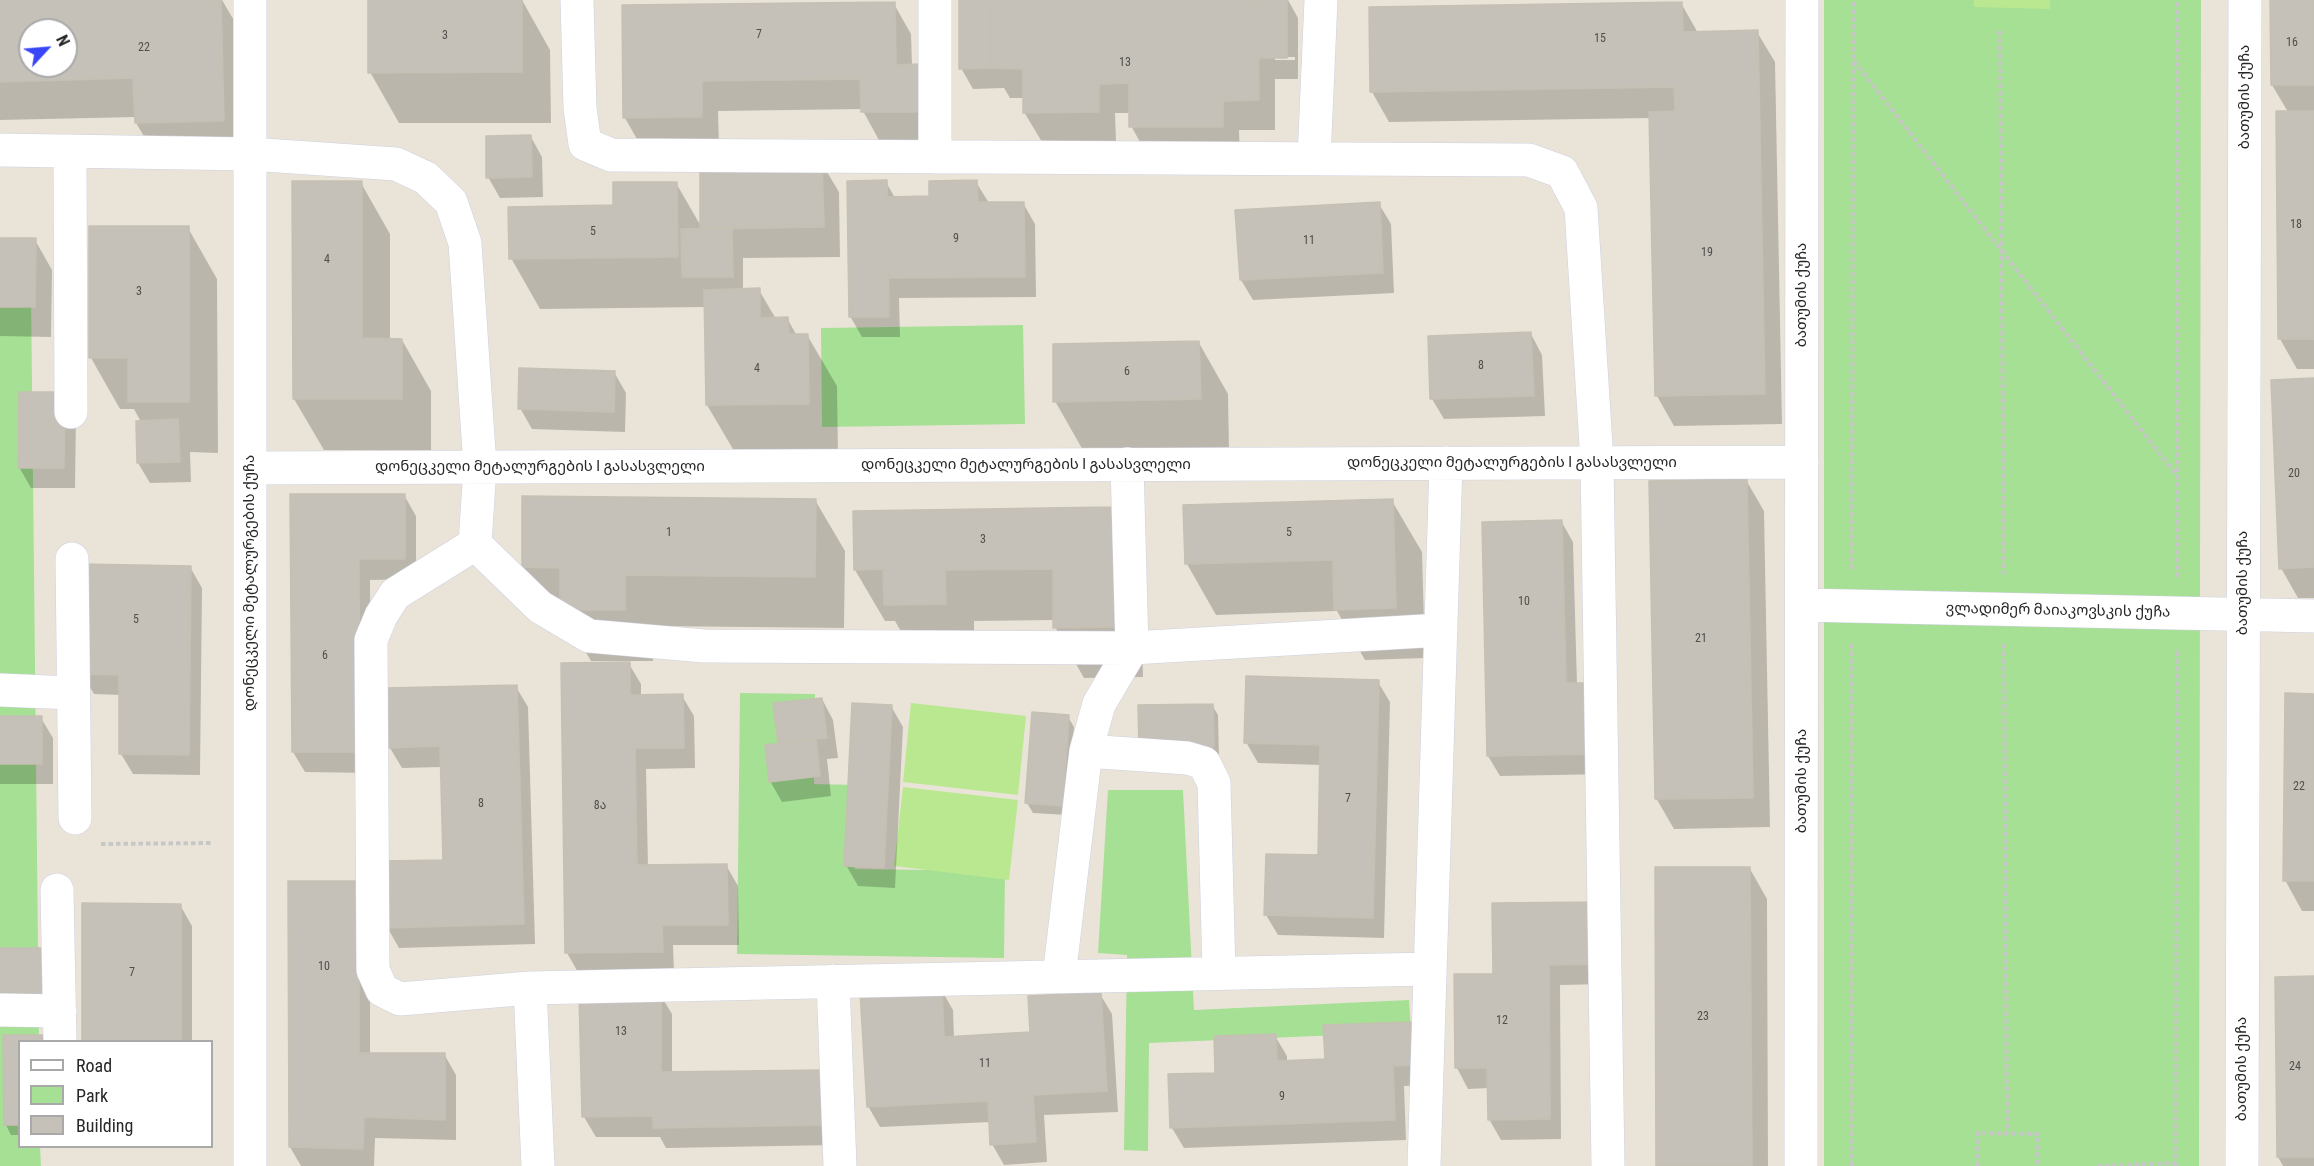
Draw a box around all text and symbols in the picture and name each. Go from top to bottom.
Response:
north arrow [18,18,78,78]
house number: 7 [756,28,762,42]
house number: 3 [442,29,448,43]
text: N [52,32,74,49]
house number: 15 [1594,32,1606,46]
house number: 16 [2286,36,2298,50]
house number: 22 [138,41,150,55]
street label: ბათუმის ქუჩა [2236,45,2254,149]
house number: 13 [1119,56,1131,70]
house number: 18 [2290,218,2302,232]
house number: 5 [590,225,596,239]
house number: 9 [953,232,959,246]
house number: 11 [1303,234,1315,248]
street label: ბათუმის ქუჩა [1793,243,1811,347]
house number: 19 [1701,246,1713,260]
house number: 4 [324,253,330,267]
house number: 3 [136,285,142,299]
house number: 8 [1478,359,1484,373]
house number: 4 [754,362,760,376]
house number: 6 [1124,365,1130,379]
street label: დონეცკელი მეტალურგების I გასასვლელი [1347,454,1677,472]
street label: დონეცკელი მეტალურგების ქუჩა [241,455,259,711]
street label: დონეცკელი მეტალურგების I გასასვლელი [861,456,1191,474]
street label: დონეცკელი მეტალურგების I გასასვლელი [375,458,705,476]
house number: 20 [2288,467,2300,481]
house number: 1 [666,526,672,540]
house number: 5 [1286,526,1292,540]
street label: ბათუმის ქუჩა [2234,531,2252,635]
house number: 3 [980,533,986,547]
house number: 10 [1518,595,1530,609]
street label: ვლადიმერ მაიაკოვსკის ქუჩა [1945,600,2171,622]
house number: 5 [133,613,139,627]
house number: 21 [1695,632,1707,646]
house number: 6 [322,649,328,663]
street label: ბათუმის ქუჩა [1793,729,1811,833]
house number: 22 [2293,780,2305,794]
house number: 7 [1345,792,1351,806]
house number: 8 [478,797,484,811]
house number: 8ა [594,799,606,813]
house number: 10 [318,960,330,974]
house number: 7 [129,966,135,980]
house number: 23 [1697,1010,1709,1024]
house number: 12 [1496,1014,1508,1028]
street label: ბათუმის ქუჩა [2233,1017,2251,1121]
house number: 13 [615,1025,627,1039]
legend [18,1040,213,1148]
text: Road [76,1055,112,1076]
house number: 11 [979,1057,991,1071]
house number: 24 [2289,1060,2301,1074]
text: Park [76,1085,108,1106]
house number: 9 [1279,1090,1285,1104]
text: Building [76,1115,133,1136]

